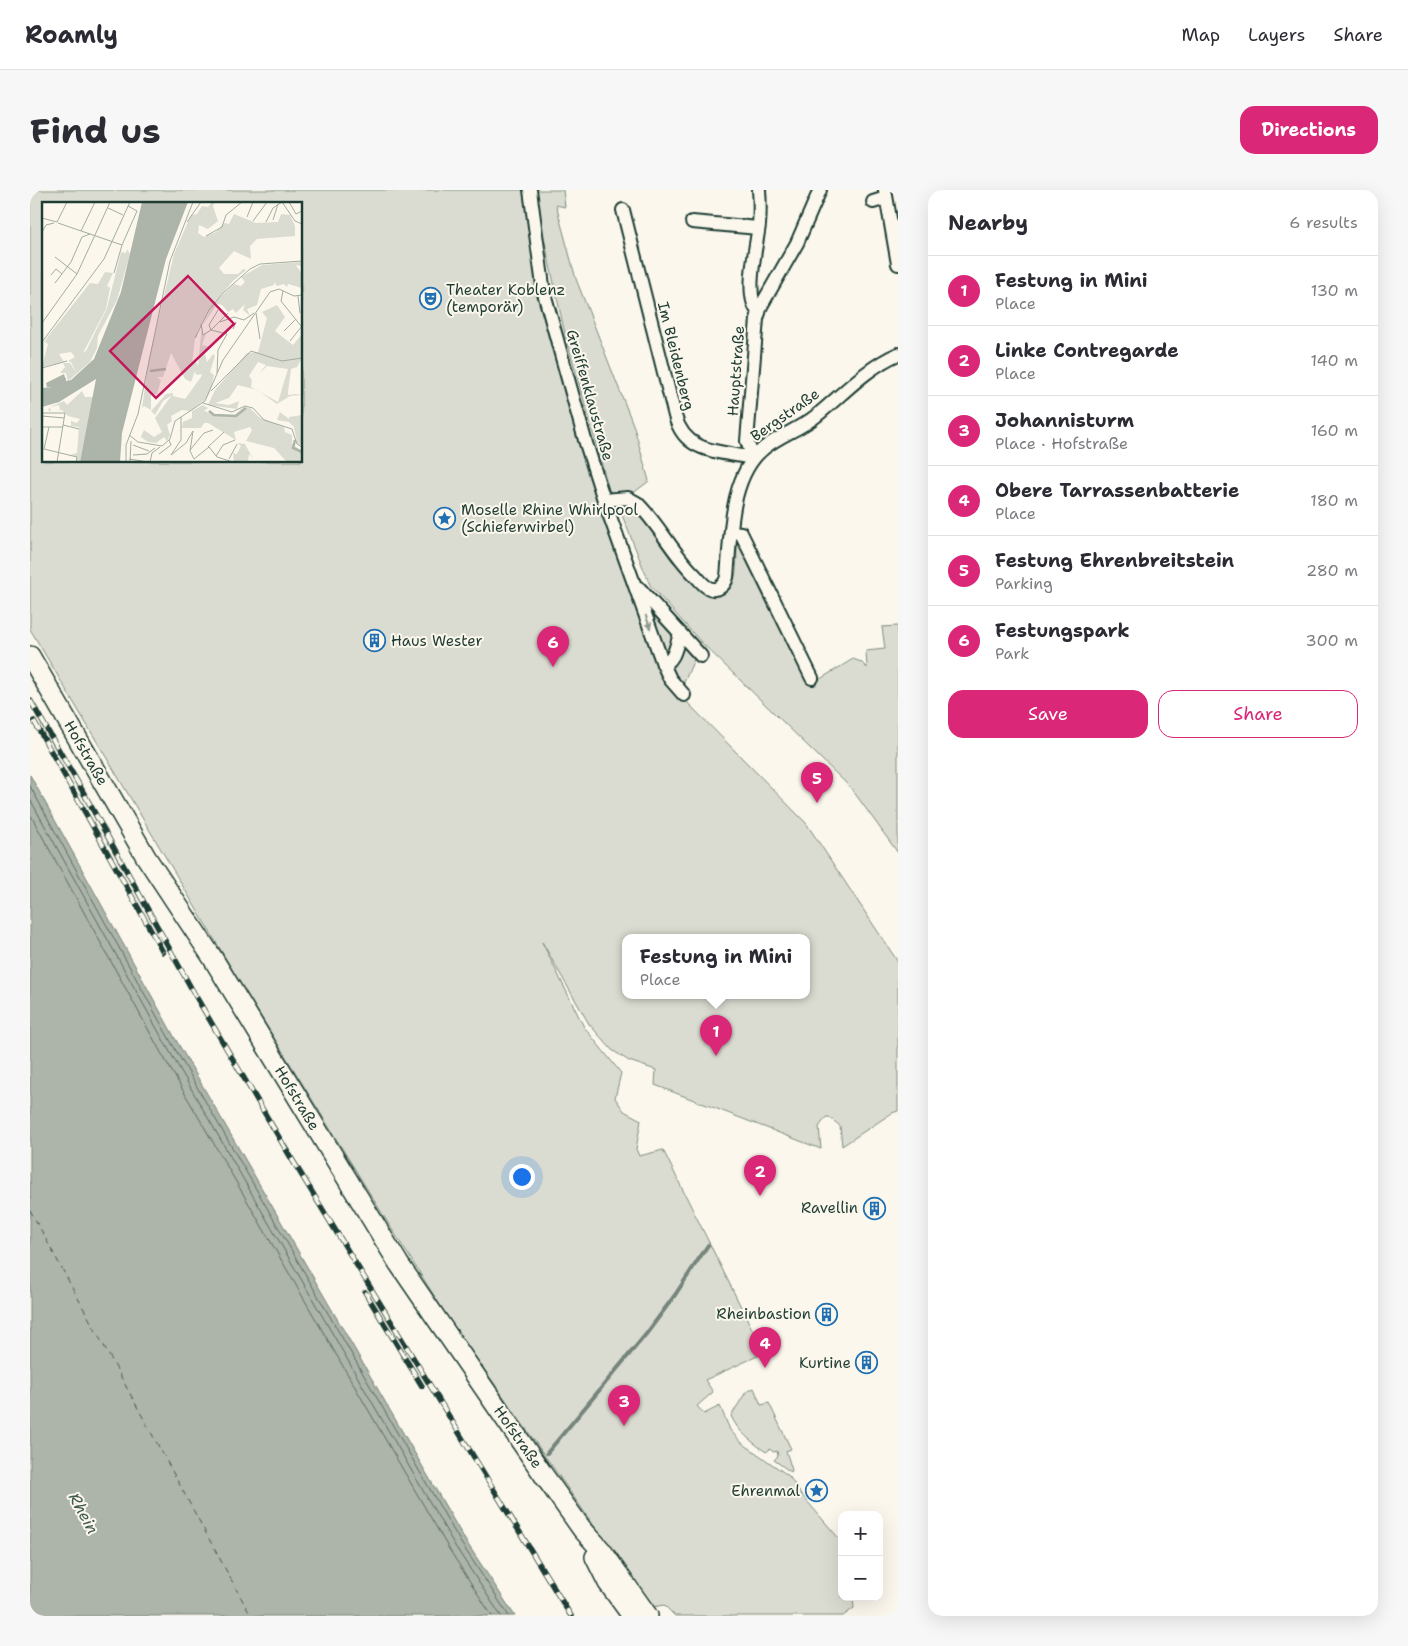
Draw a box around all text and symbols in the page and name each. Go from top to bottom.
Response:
text: Roamly [25,19,118,51]
text: Map [1182,23,1220,47]
text: Layers [1248,23,1305,47]
text: Share [1333,23,1383,47]
button: Directions [1240,106,1378,154]
text: Find us [30,107,161,154]
inset map [42,202,302,462]
text: Nearby [948,209,1028,237]
text: 6 results [1289,212,1358,233]
text: Festung in Mini [995,268,1148,293]
place label: Theater Koblenz (temporär) [446,280,565,317]
text: 1 [960,280,968,301]
text: 130 m [1311,280,1358,301]
theatre icon: Theater Koblenz (temporär) [418,287,442,311]
text: Place [995,293,1036,314]
street label: Im Bleidenberg [653,300,699,412]
street label: Hauptstraße [723,325,749,417]
street label: Greiffenklaustraße [562,327,618,463]
text: Linke Contregarde [995,338,1179,363]
text: 2 [958,350,970,371]
text: 140 m [1311,350,1358,371]
text: Place [995,363,1036,384]
street label: Bergstraße [747,384,823,446]
text: Johannisturm [995,408,1134,433]
text: 3 [958,420,970,441]
text: 160 m [1311,420,1358,441]
text: Place · Hofstraße [995,433,1128,454]
text: Obere Tarrassenbatterie [995,478,1239,503]
text: 4 [958,490,970,511]
text: 180 m [1310,490,1358,511]
place label: Moselle Rhine Whirlpool (Schieferwirbel) [461,500,638,537]
text: Place [995,503,1036,524]
place icon: Moselle Rhine Whirlpool (Schieferwirbel) [433,507,457,531]
text: Festung Ehrenbreitstein [995,548,1234,573]
text: 5 [959,560,969,581]
text: 280 m [1306,560,1358,581]
text: Parking [995,573,1053,594]
one-way arrow [645,615,652,630]
text: Festungspark [995,618,1130,643]
pin: 6 [537,626,569,667]
building icon: Haus Wester [363,629,387,653]
text: 6 [958,630,970,651]
text: 300 m [1306,630,1358,651]
place label: Haus Wester [391,631,483,651]
text: Park [995,643,1029,664]
button: Save [948,690,1148,738]
button: Share [1158,690,1358,738]
street label: Hofstraße [59,717,113,789]
pin: 5 [801,762,833,803]
popup [622,934,810,999]
text: Festung in Mini [640,944,792,969]
text: Place [640,969,680,990]
pin: 1 [700,1015,732,1056]
street label: Hofstraße [270,1062,324,1134]
pin: 2 [744,1155,776,1196]
your location [509,1164,535,1190]
building icon: Ravellin [862,1196,886,1220]
place label: Ravellin [801,1198,858,1218]
building icon: Rheinbastion [815,1302,839,1326]
place label: Rheinbastion [716,1304,811,1324]
pin: 4 [749,1327,781,1368]
building icon: Kurtine [855,1351,879,1375]
place label: Kurtine [799,1353,851,1373]
pin: 3 [608,1385,640,1426]
street label: Hofstraße [489,1402,547,1472]
place icon: Ehrenmal [804,1479,828,1503]
place label: Ehrenmal [731,1481,800,1501]
water label: Rhein [64,1489,103,1538]
map controls [838,1511,883,1601]
button: + [838,1511,883,1556]
button: − [838,1556,883,1601]

